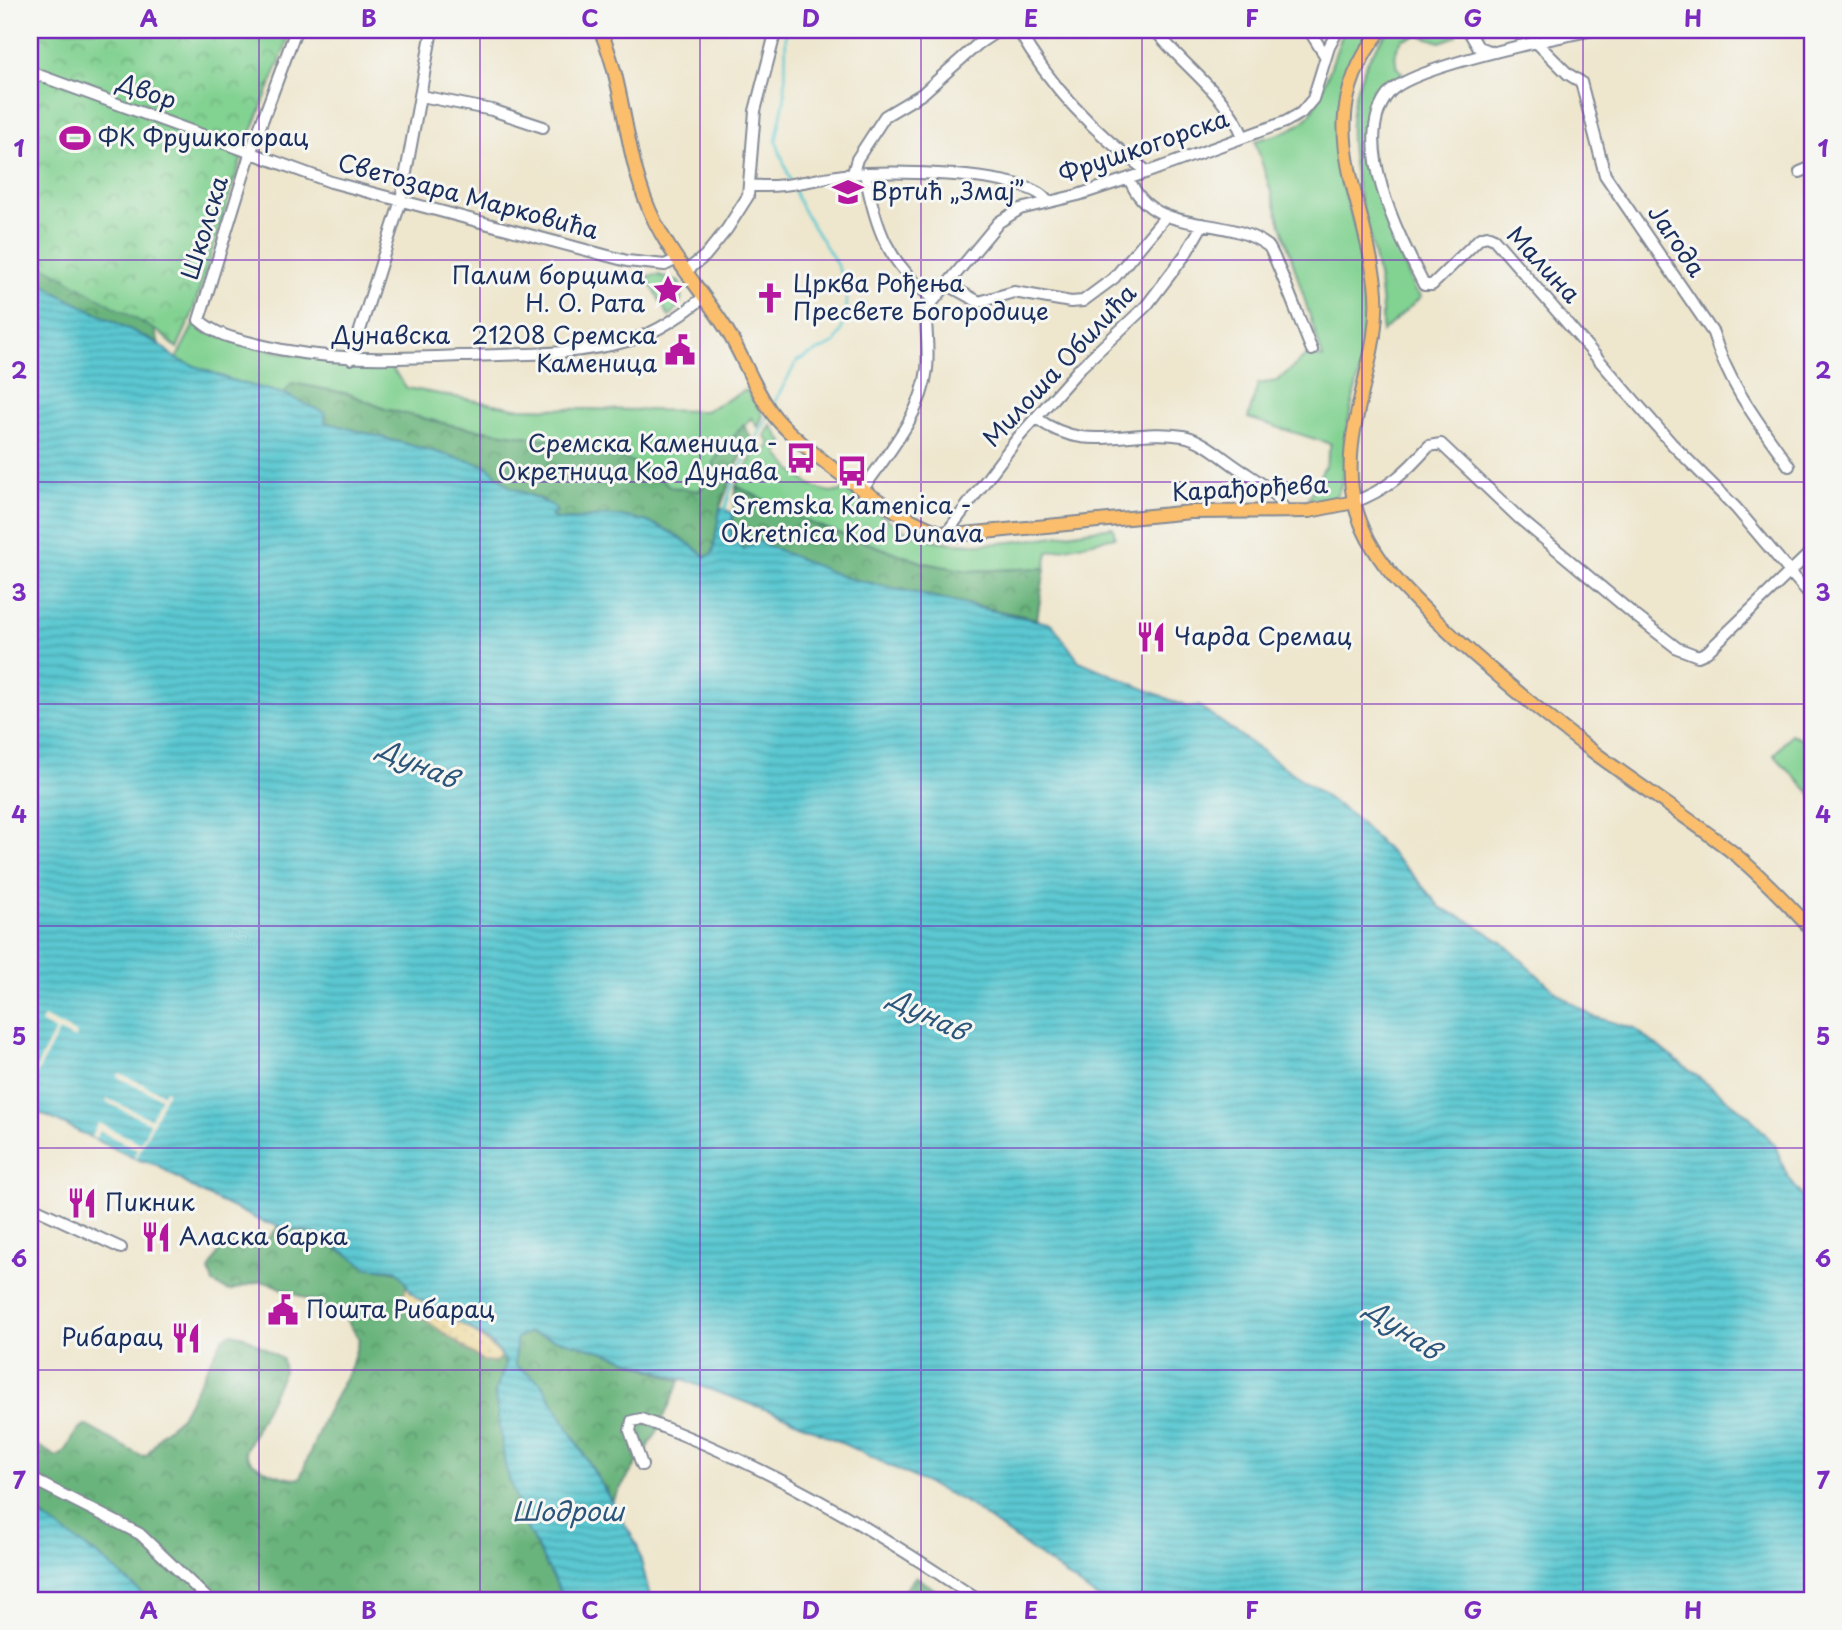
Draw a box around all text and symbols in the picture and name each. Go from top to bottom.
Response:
text: A [140,0,158,35]
text: B [361,0,377,35]
text: C [581,0,599,35]
text: D [802,0,820,35]
text: E [1024,0,1038,35]
text: F [1245,0,1259,35]
text: G [1464,0,1482,35]
text: H [1684,0,1702,35]
street label: Двор [112,63,182,117]
street label: Фрушкогорска [1053,99,1233,191]
place label: ФК Фрушкогорац [98,118,309,154]
sports icon: ФК Фрушкогорац [58,121,92,155]
text: 1 [14,130,25,165]
text: 1 [1818,130,1829,165]
street label: Светозара Марковића [334,143,603,247]
street label: Школска [170,171,236,284]
place label: Вртић „Змај” [871,172,1024,208]
school or university icon: Вртић „Змај” [831,175,865,209]
street label: Јагода [1640,196,1715,284]
street label: Малина [1499,217,1590,310]
place label: Палим борцима Н. О. Рата [452,256,645,320]
place label: Црква Рођења Пресвете Богородице [793,264,1049,328]
place icon: Палим борцима Н. О. Рата [651,273,685,307]
street label: Милоша Обилића [973,275,1144,454]
church icon: Црква Рођења Пресвете Богородице [753,281,787,315]
street label: Дунавска [331,316,450,352]
place label: 21208 Сремска Каменица [471,316,657,380]
public building icon: 21208 Сремска Каменица [663,333,697,367]
text: 2 [11,352,27,387]
text: 2 [1815,352,1831,387]
place label: Сремска Каменица - Окретница Код Дунава [498,424,778,488]
bus stop icon: Сремска Каменица - Окретница Код Дунава [784,441,818,475]
bus stop icon: Sremska Kamenica - Okretnica Kod Dunava [835,454,869,488]
street label: Карађорђева [1171,465,1329,509]
place label: Sremska Kamenica - Okretnica Kod Dunava [721,486,983,550]
text: 3 [11,574,27,609]
text: 3 [1815,574,1831,609]
place label: Чарда Сремац [1174,617,1352,653]
restaurant icon: Чарда Сремац [1134,620,1168,654]
water label: Дунав [371,727,468,799]
text: 4 [11,796,27,831]
text: 4 [1815,796,1831,831]
water label: Дунав [881,977,978,1052]
text: 5 [12,1018,26,1053]
text: 5 [1816,1018,1830,1053]
place label: Пикник [105,1183,195,1219]
restaurant icon: Пикник [65,1186,99,1220]
place label: Аласка барка [179,1217,348,1253]
restaurant icon: Аласка барка [139,1220,173,1254]
text: 6 [11,1240,27,1275]
text: 6 [1815,1240,1831,1275]
water label: Дунав [1357,1288,1452,1371]
place label: Пошта Рибарац [306,1290,495,1326]
public building icon: Пошта Рибарац [266,1293,300,1327]
place label: Рибарац [62,1318,163,1354]
restaurant icon: Рибарац [169,1321,203,1355]
text: 7 [12,1462,26,1497]
text: 7 [1816,1462,1830,1497]
water label: Шодрош [512,1491,625,1530]
text: A [140,1592,158,1627]
text: B [361,1592,377,1627]
text: C [581,1592,599,1627]
text: D [802,1592,820,1627]
text: E [1024,1592,1038,1627]
text: F [1245,1592,1259,1627]
text: G [1464,1592,1482,1627]
text: H [1684,1592,1702,1627]

